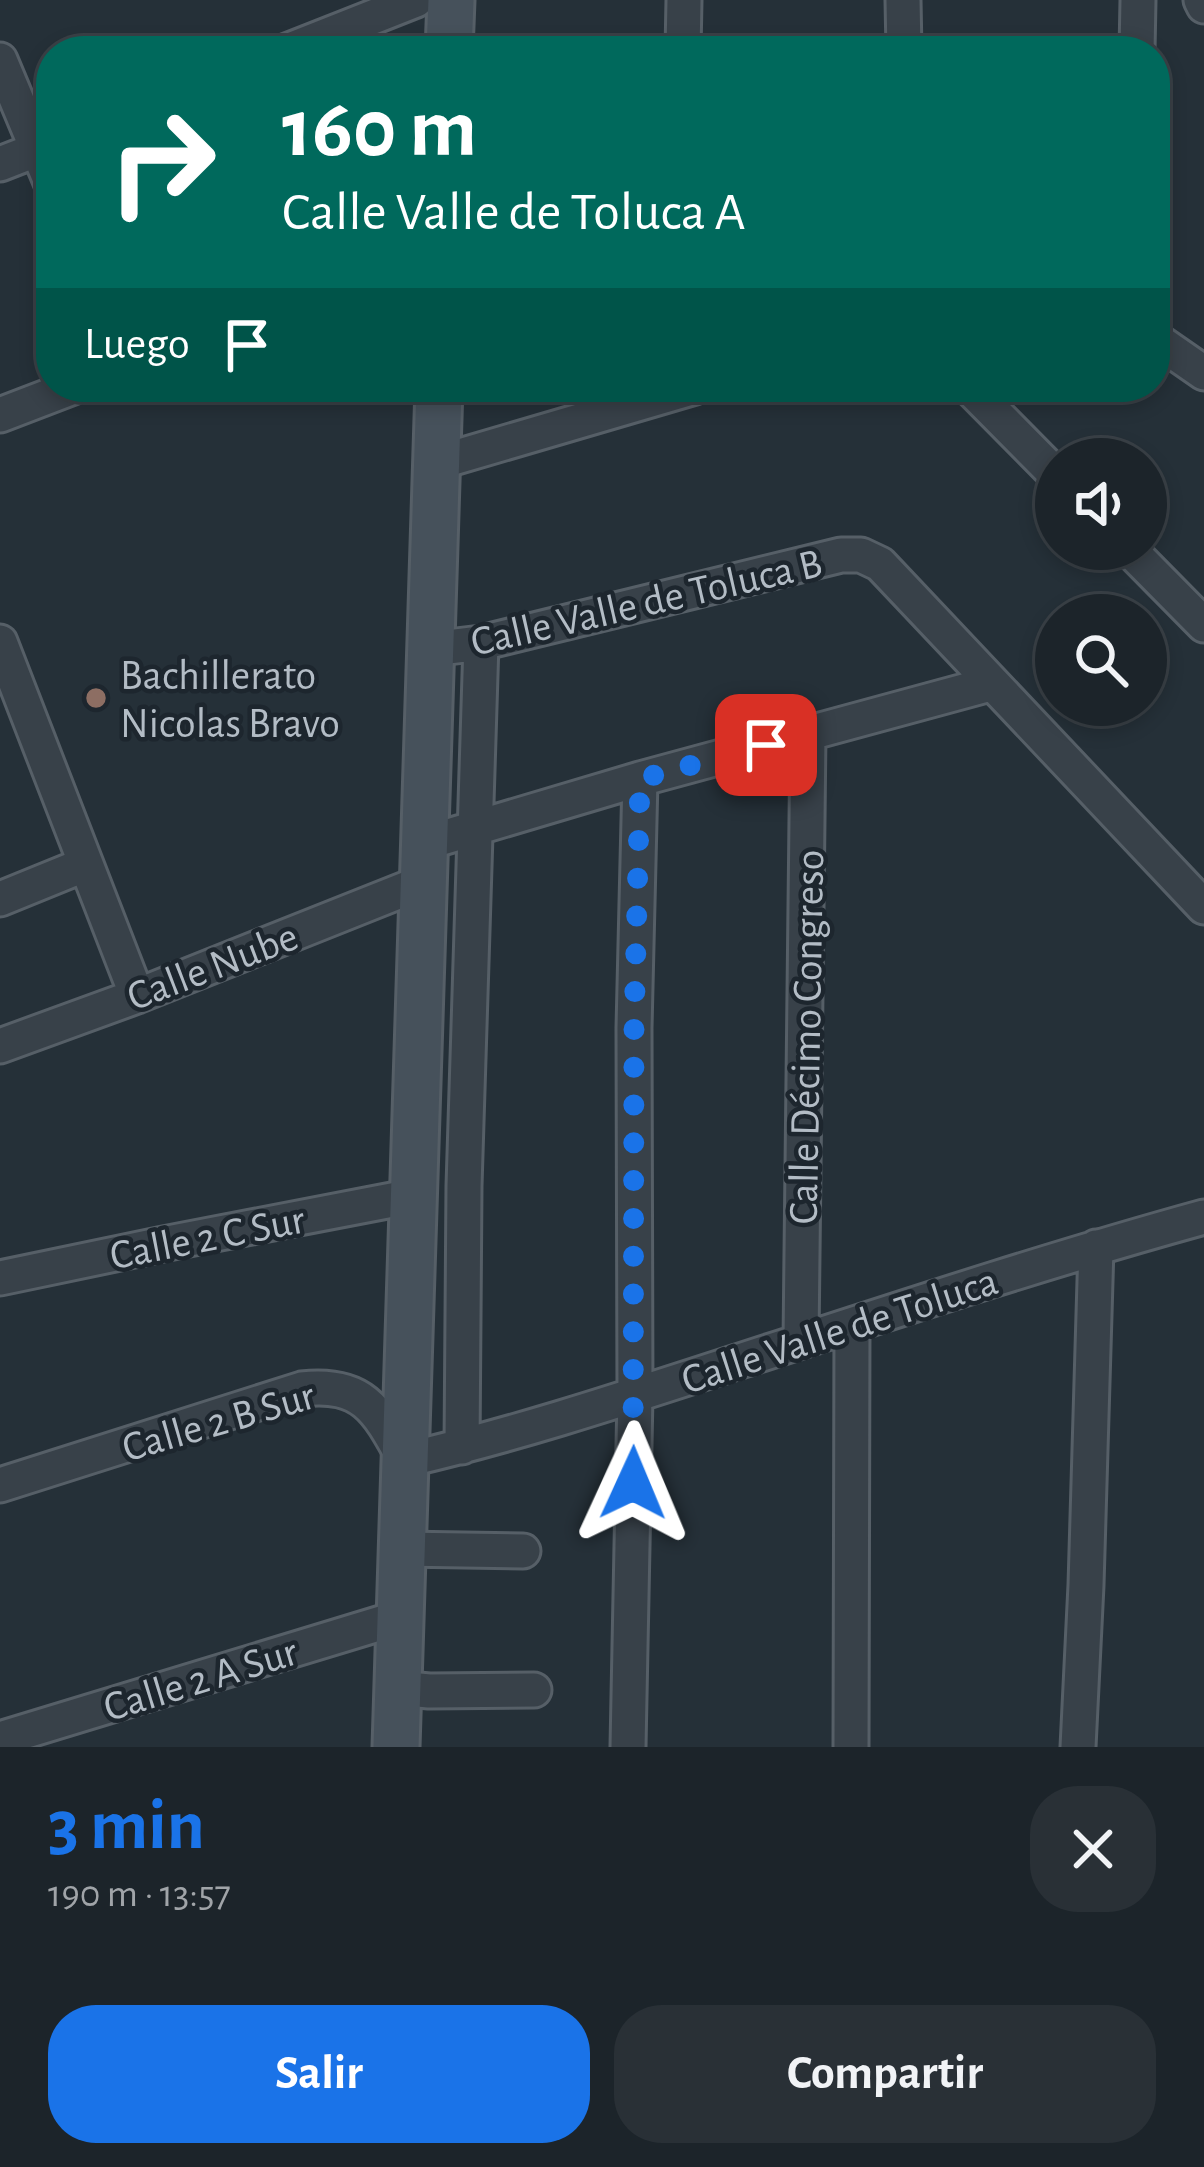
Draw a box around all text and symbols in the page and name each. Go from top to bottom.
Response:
icon: right [84,84,240,240]
text: 160 m [282,88,477,172]
text: Calle Valle de Toluca A [282,186,746,240]
icon: arrive [214,312,280,378]
text: Luego [84,322,190,367]
map controls [1035,438,1167,726]
button: sound [1035,438,1167,570]
street label: Calle Valle de Toluca B [467,542,826,664]
button: search [1035,594,1167,726]
place label: Bachillerato Nicolas Bravo [120,655,340,745]
marker: Bachillerato Nicolas Bravo [83,685,109,711]
pin [715,694,817,796]
icon: arrive [733,712,799,778]
street label: Calle Décimo Congreso [783,849,831,1225]
street label: Calle Nube [122,915,304,1019]
street label: Calle 2 C Sur [106,1198,309,1277]
street label: Calle Valle de Toluca [676,1260,1003,1402]
street label: Calle 2 B Sur [118,1374,320,1469]
position arrow [570,1420,696,1546]
street label: Calle 2 A Sur [99,1630,303,1729]
button: close [1030,1786,1156,1912]
text: 3 min [48,1790,205,1862]
text: 190 m · 13:57 [48,1875,231,1914]
button: Salir [48,2005,590,2143]
button: Compartir [614,2005,1156,2143]

